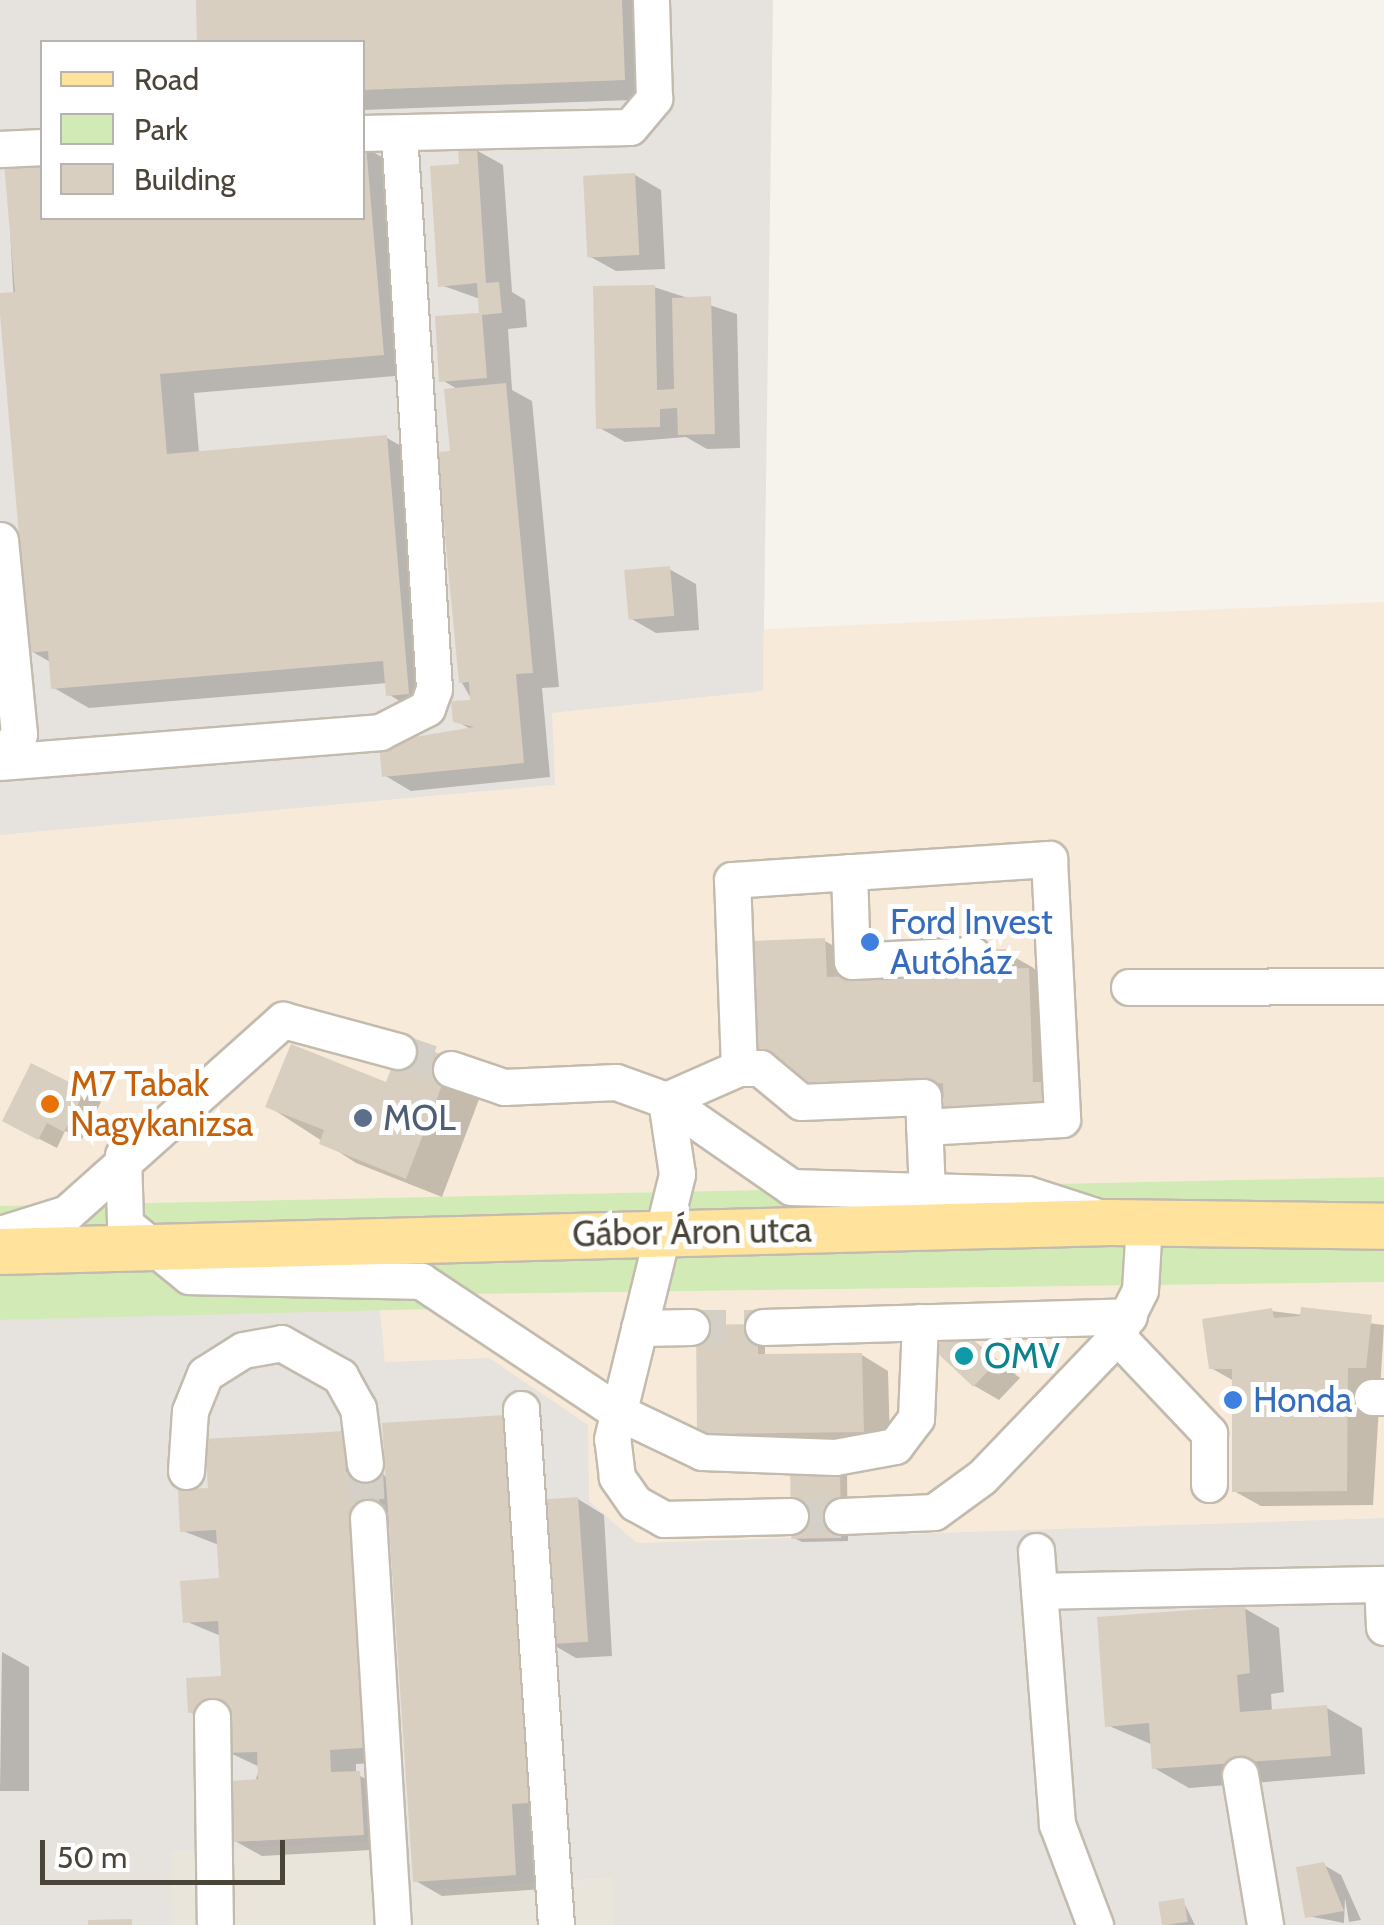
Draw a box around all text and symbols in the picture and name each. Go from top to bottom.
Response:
legend [40,40,365,220]
text: Road [134,61,199,98]
text: Park [134,111,188,148]
text: Building [134,161,236,198]
place label: Ford Invest Autóház [890,901,1053,983]
marker: Ford Invest Autóház [859,931,881,953]
place label: M7 Tabak Nagykanizsa [70,1063,253,1145]
marker: M7 Tabak Nagykanizsa [39,1093,61,1115]
place label: MOL [383,1097,456,1139]
marker: MOL [352,1107,374,1129]
street label: Gábor Áron utca [572,1209,812,1255]
place label: OMV [984,1335,1060,1377]
marker: OMV [953,1345,975,1367]
place label: Honda [1253,1379,1352,1421]
marker: Honda [1222,1389,1244,1411]
scale bar [45,1820,290,1882]
text: 50 m [57,1839,127,1876]

